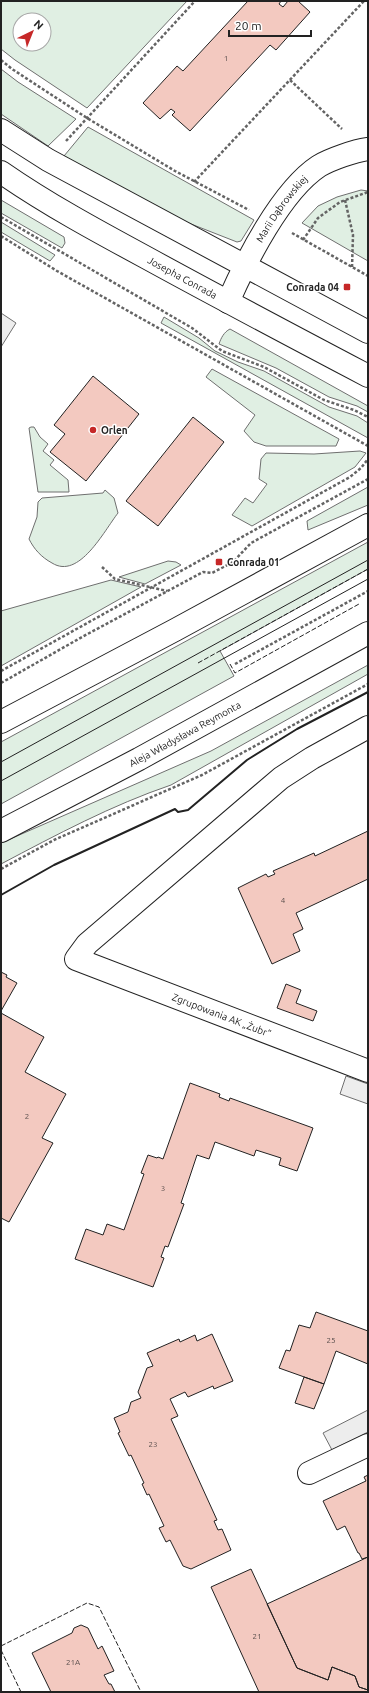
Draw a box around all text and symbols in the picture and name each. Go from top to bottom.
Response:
north arrow [12,12,52,52]
scale bar [229,12,311,38]
text: N [32,17,46,32]
text: 20 m [235,19,262,32]
house number: 1 [224,54,228,63]
street label: Marii Dąbrowskiej [254,173,310,244]
street label: Josepha Conrada [146,254,219,301]
place label: Conrada 04 [286,282,339,293]
marker: Conrada 04 [342,282,352,292]
marker: Orlen [88,425,98,435]
place label: Orlen [101,425,128,436]
marker: Conrada 01 [214,557,224,567]
place label: Conrada 01 [227,557,280,568]
street label: Aleja Władysława Reymonta [127,699,243,769]
house number: 4 [281,896,286,905]
street label: Zgrupowania AK „Żubr” [171,991,273,1039]
house number: 2 [25,1112,29,1121]
house number: 3 [161,1184,165,1193]
house number: 25 [326,1336,336,1345]
house number: 23 [148,1440,158,1449]
house number: 21 [252,1632,262,1641]
house number: 21A [66,1658,81,1667]

